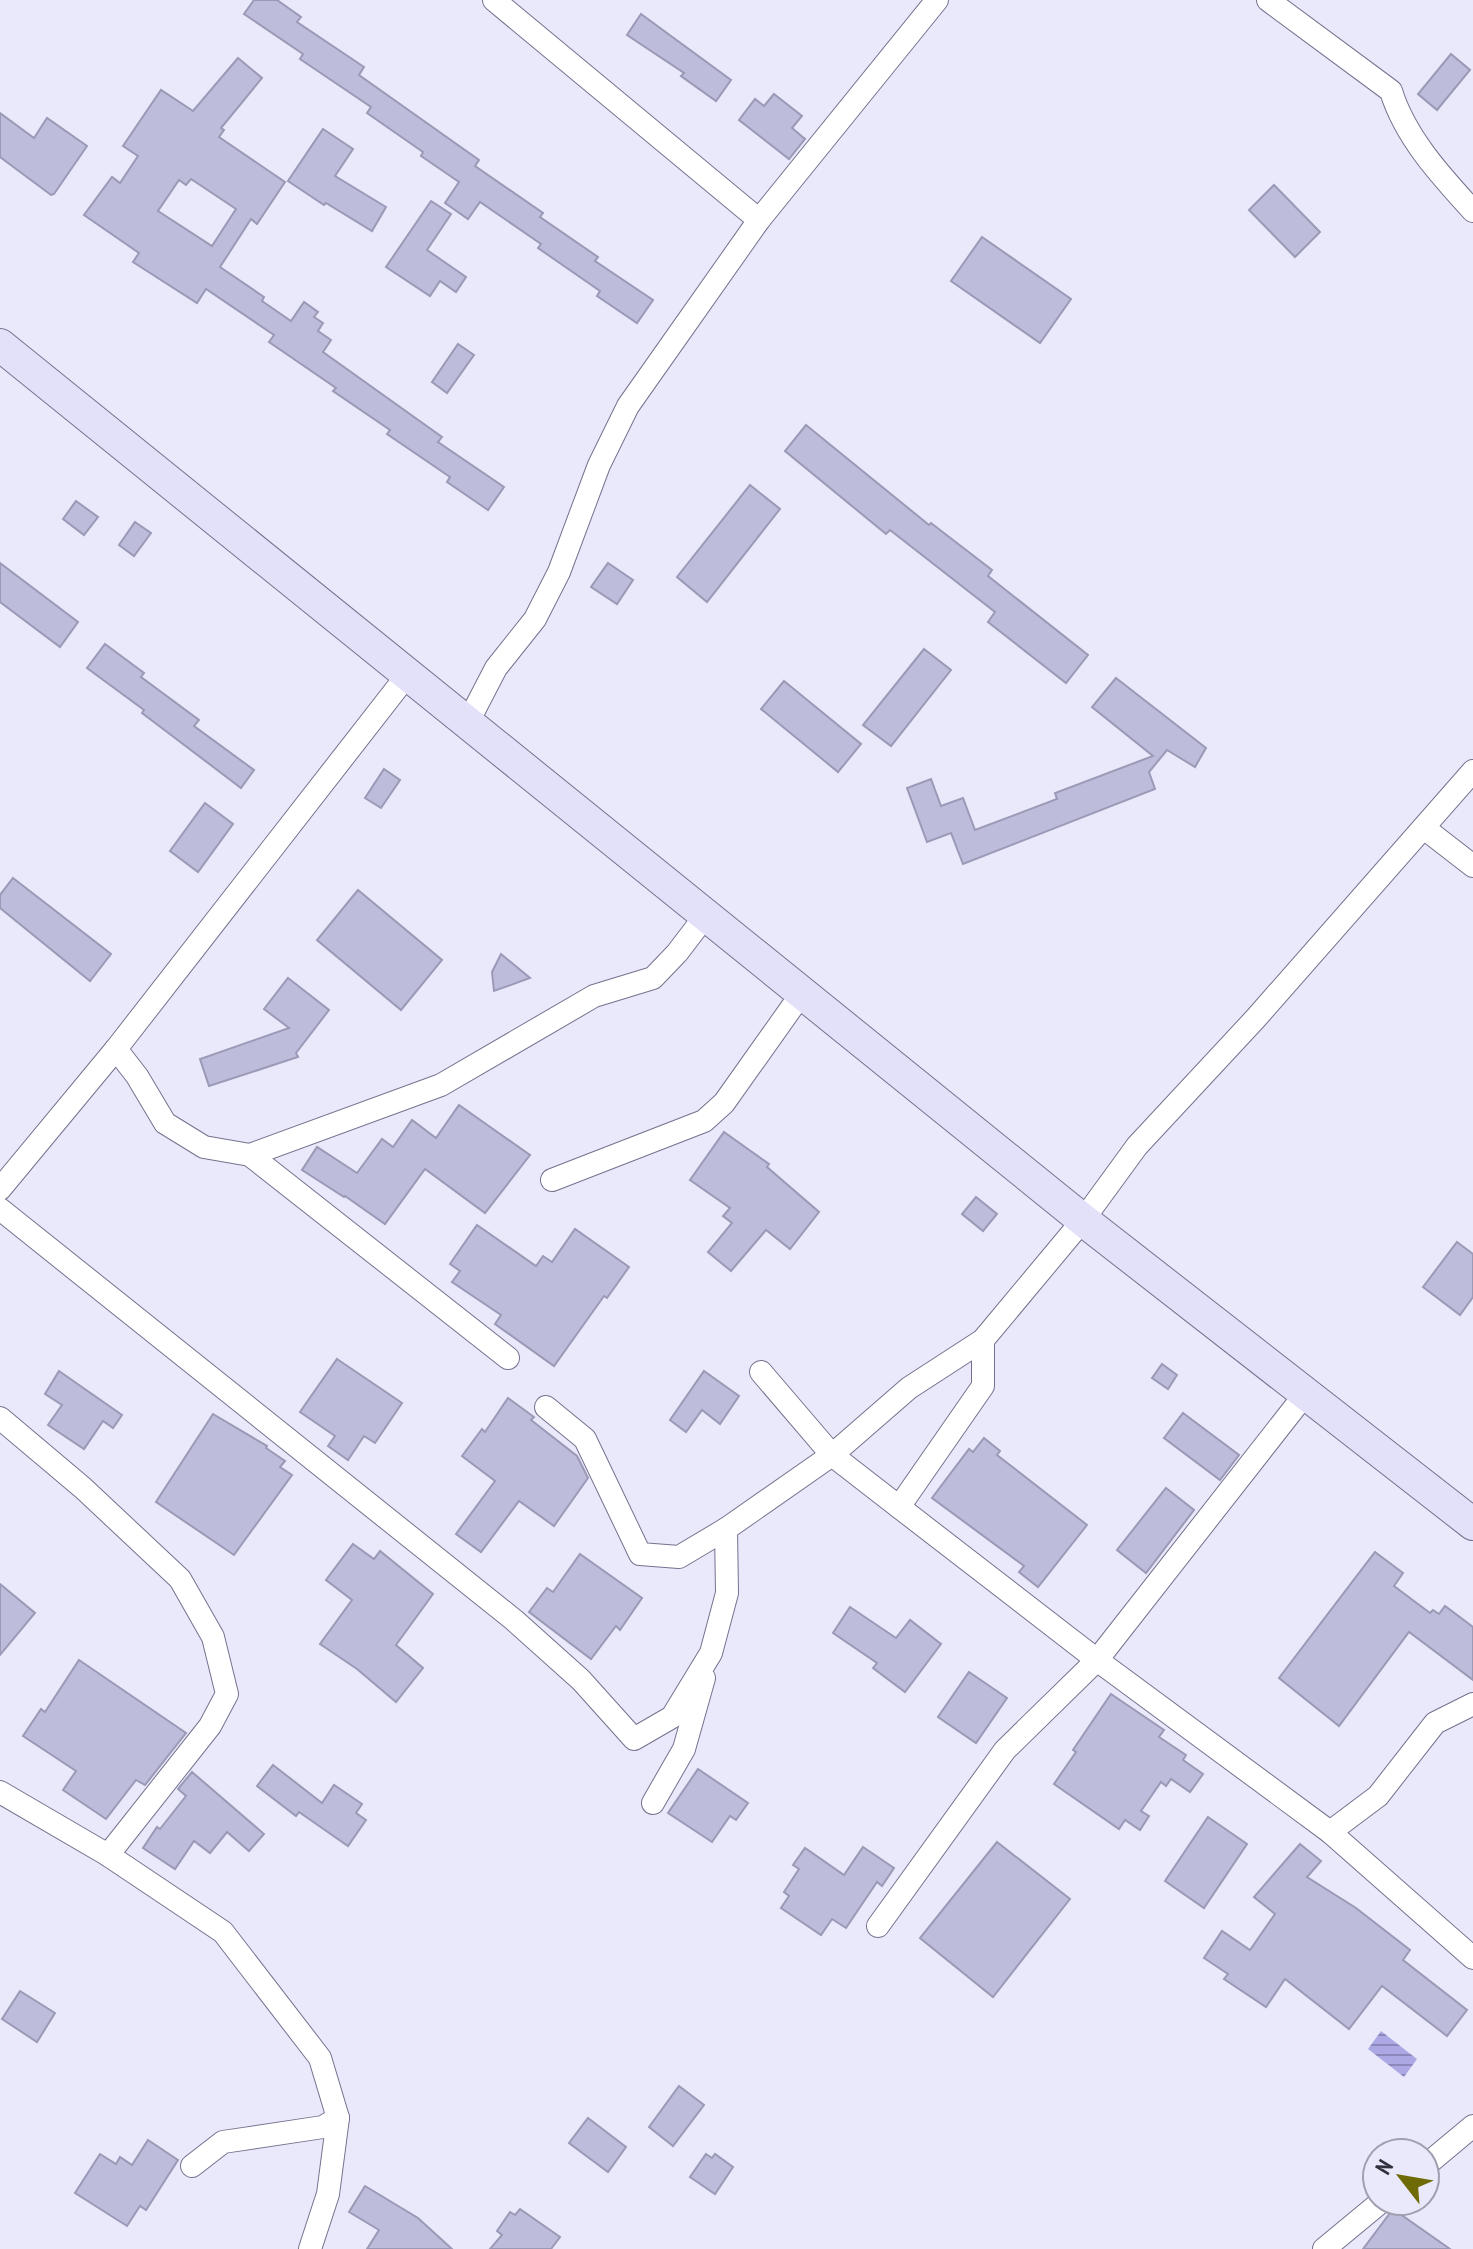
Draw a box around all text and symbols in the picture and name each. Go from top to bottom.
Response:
north arrow [1361,2137,1441,2217]
text: N [1369,2154,1399,2179]

